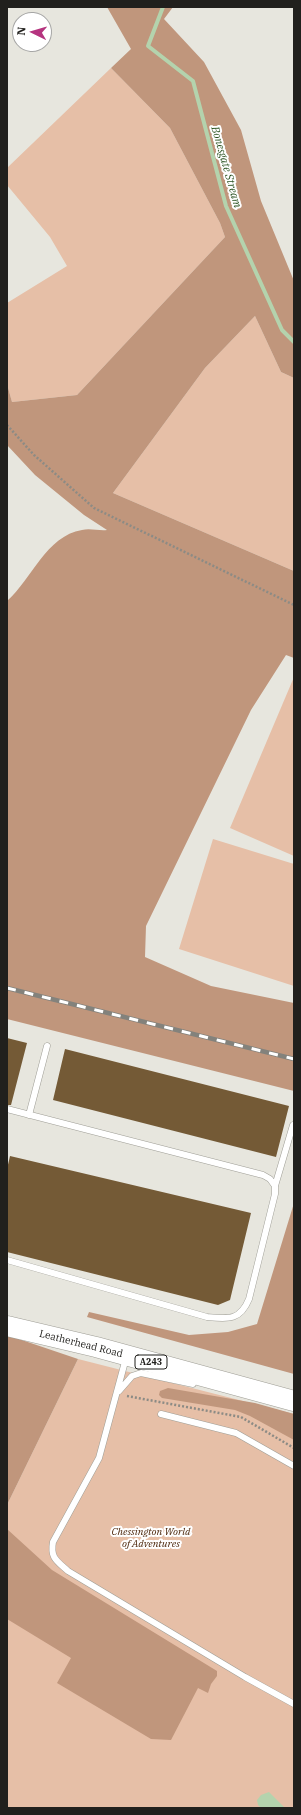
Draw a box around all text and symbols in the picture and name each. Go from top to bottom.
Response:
north arrow [12,12,52,52]
text: N [14,26,28,36]
water label: Bonesgate Stream [208,125,244,209]
street label: Leatherhead Road [38,1328,124,1360]
road number: A243 [135,1355,167,1369]
park label: Chessington World of Adventures [112,1526,190,1550]

